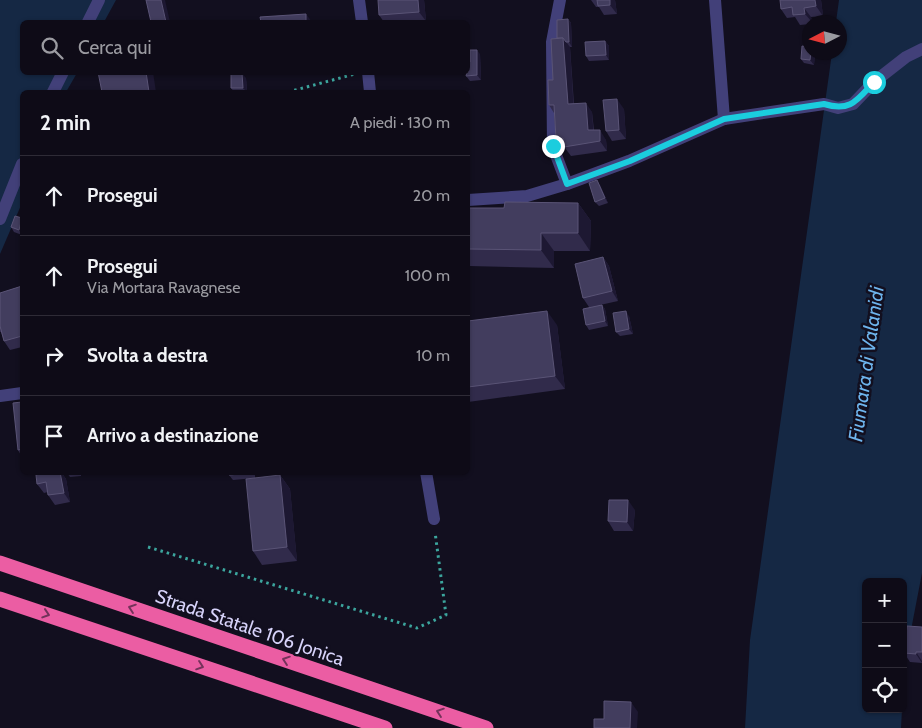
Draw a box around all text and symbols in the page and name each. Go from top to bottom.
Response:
north arrow [802,15,847,60]
search box [20,20,470,75]
icon: search [38,34,66,62]
text: Cerca qui [78,36,152,59]
route start [863,71,886,94]
text: 2 min [40,110,91,135]
text: A piedi · 130 m [350,113,450,132]
route end [542,135,565,158]
icon: ahead [40,182,68,210]
text: Prosegui [87,184,158,207]
text: 20 m [413,186,450,205]
text: Prosegui [87,255,158,278]
icon: ahead [40,262,68,290]
text: 100 m [405,266,450,285]
text: Via Mortara Ravagnese [87,278,240,297]
water label: Fiumara di Valanidi [843,284,889,443]
icon: right [40,342,68,370]
text: Svolta a destra [87,344,208,367]
text: 10 m [416,346,450,365]
icon: arrive [40,422,68,450]
text: Arrivo a destinazione [87,424,258,447]
map controls [862,578,907,713]
button: + [862,578,907,623]
street label: Strada Statale 106 Jonica [152,584,347,671]
one-way arrow [129,604,137,614]
one-way arrow [42,608,50,618]
button: − [862,623,907,668]
one-way arrow [283,656,291,666]
one-way arrow [196,660,204,670]
button: locate [862,668,907,713]
one-way arrow [436,708,445,718]

